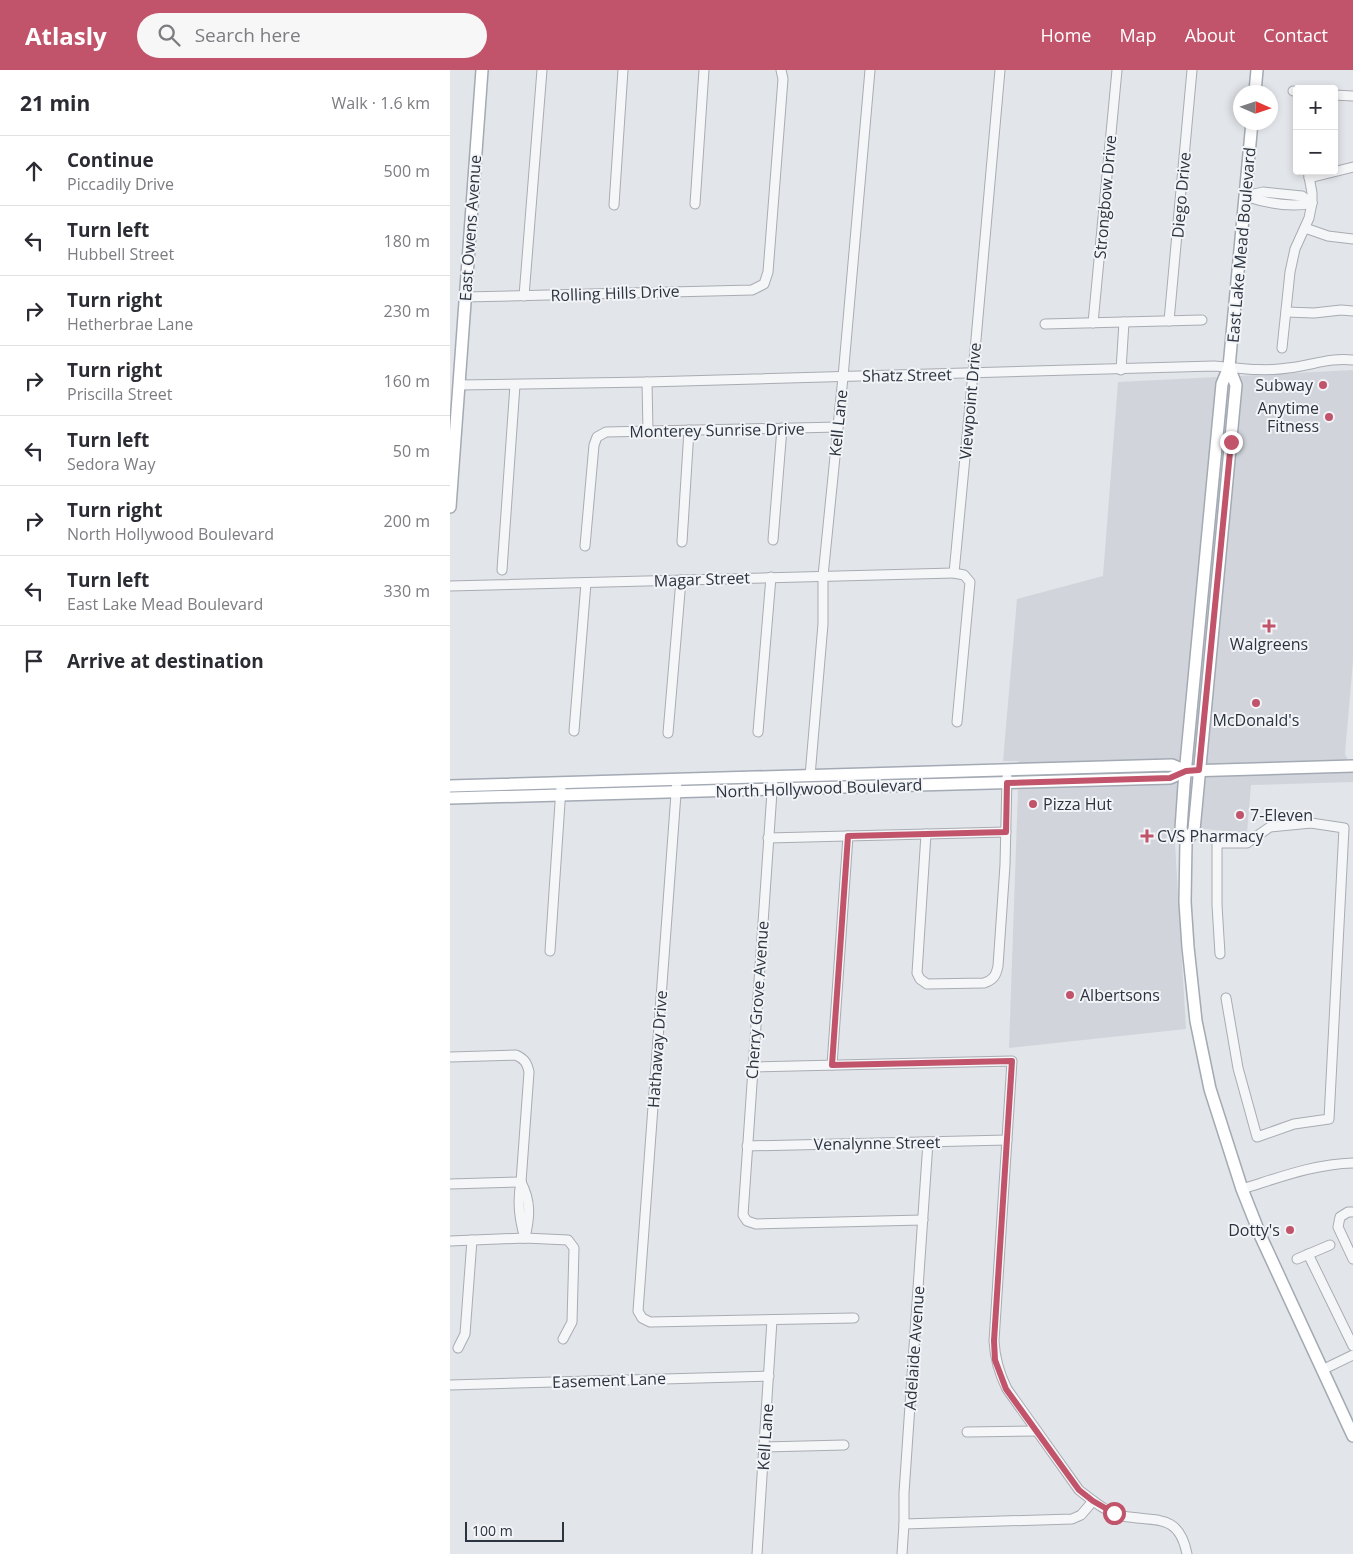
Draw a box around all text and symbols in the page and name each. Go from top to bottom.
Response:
search box [137,13,487,58]
text: Atlasly [25,19,107,52]
icon: search [155,21,183,49]
text: Search here [195,22,301,48]
text: Home [1041,23,1091,47]
text: Map [1119,23,1157,47]
text: About [1185,23,1235,47]
text: Contact [1263,23,1328,47]
north arrow [1233,85,1278,130]
map controls [1293,85,1338,175]
button: + [1293,85,1338,130]
text: 21 min [20,89,90,117]
text: Walk · 1.6 km [332,92,430,114]
button: − [1293,130,1338,175]
street label: Strongbow Drive [1089,134,1121,260]
street label: East Lake Mead Boulevard [1221,146,1261,344]
text: Continue [67,147,154,173]
street label: Diego Drive [1166,151,1196,239]
street label: East Owens Avenue [454,154,486,302]
icon: ahead [20,157,48,185]
text: 500 m [384,160,430,182]
text: Piccadily Drive [67,173,174,195]
text: Turn left [67,217,149,243]
icon: left [20,227,48,255]
text: 180 m [384,230,430,252]
text: Hubbell Street [67,243,174,265]
street label: Rolling Hills Drive [550,280,680,306]
text: Turn right [67,287,162,313]
icon: right [20,297,48,325]
text: 230 m [384,300,430,322]
text: Hetherbrae Lane [67,313,193,335]
street label: Viewpoint Drive [954,342,986,460]
text: Turn right [67,357,162,383]
street label: Shatz Street [862,363,952,387]
icon: right [20,367,48,395]
text: 160 m [384,370,430,392]
place label: Subway [1255,374,1314,396]
marker: Subway [1317,379,1329,391]
text: Priscilla Street [67,383,172,405]
street label: Kell Lane [824,388,852,457]
place label: Anytime Fitness [1258,397,1319,437]
marker: Anytime Fitness [1323,411,1335,423]
street label: Monterey Sunrise Drive [629,417,805,443]
text: Turn left [67,427,149,453]
route end [1220,431,1243,454]
icon: left [20,437,48,465]
text: 50 m [393,440,430,462]
text: Sedora Way [67,453,155,475]
text: Turn right [67,497,162,523]
icon: right [20,507,48,535]
text: 200 m [384,510,430,532]
text: North Hollywood Boulevard [67,523,274,545]
street label: Magar Street [654,566,751,592]
text: Turn left [67,567,149,593]
icon: left [20,577,48,605]
text: 330 m [384,580,430,602]
text: East Lake Mead Boulevard [67,593,263,615]
marker: Walgreens [1263,620,1275,632]
place label: Walgreens [1230,633,1308,655]
icon: arrive [20,647,48,675]
text: Arrive at destination [67,648,264,674]
marker: McDonald's [1250,697,1262,709]
place label: McDonald's [1213,709,1299,731]
street label: North Hollywood Boulevard [715,773,923,803]
place label: Pizza Hut [1043,793,1112,815]
marker: Pizza Hut [1027,798,1039,810]
place label: 7-Eleven [1250,804,1313,826]
marker: 7-Eleven [1234,809,1246,821]
place label: CVS Pharmacy [1157,825,1265,847]
marker: CVS Pharmacy [1141,830,1153,842]
street label: Cherry Grove Avenue [740,920,774,1080]
place label: Albertsons [1080,984,1160,1006]
marker: Albertsons [1064,989,1076,1001]
street label: Hathaway Drive [642,990,672,1108]
street label: Venalynne Street [813,1131,941,1155]
place label: Dotty's [1228,1219,1280,1241]
marker: Dotty's [1284,1224,1296,1236]
street label: Adelaide Avenue [899,1285,929,1411]
street label: Easement Lane [552,1367,666,1393]
street label: Kell Lane [752,1403,778,1471]
route start [1103,1502,1126,1525]
scale bar [465,1519,564,1542]
text: 100 m [472,1521,513,1540]

